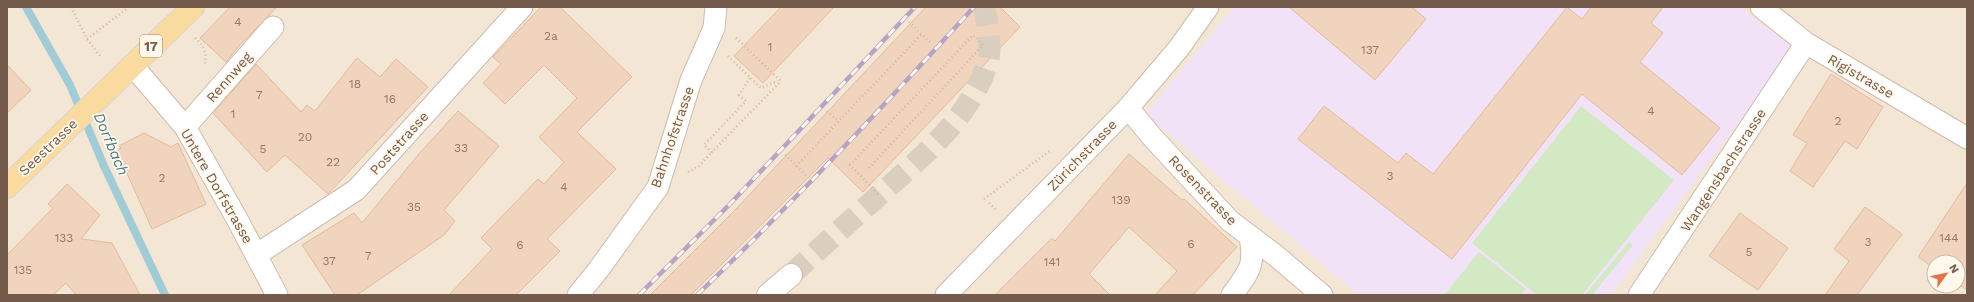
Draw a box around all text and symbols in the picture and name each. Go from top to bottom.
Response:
house number: 4 [234,15,242,29]
house number: 2a [544,29,558,43]
road number: 17 [140,35,162,57]
house number: 1 [768,40,772,54]
house number: 137 [1361,43,1379,57]
street label: Rennweg [203,48,256,105]
street label: Rigistrasse [1825,51,1897,101]
house number: 18 [349,77,361,91]
street label: Bahnhofstrasse [647,84,697,190]
house number: 7 [256,88,263,102]
house number: 16 [384,92,396,106]
house number: 4 [1647,104,1655,118]
street label: Wangensbachstrasse [1677,105,1769,235]
house number: 1 [231,107,235,121]
street label: Poststrasse [366,108,432,178]
water label: Dorfbach [90,110,132,178]
house number: 2 [1835,114,1842,128]
street label: Seestrasse [16,115,80,179]
street label: Zürichstrasse [1044,116,1120,194]
street label: Untere Dorfstrasse [178,126,256,246]
house number: 20 [298,130,312,144]
house number: 33 [454,141,468,155]
house number: 5 [260,142,267,156]
street label: Rosenstrasse [1166,152,1240,228]
house number: 22 [326,155,340,169]
house number: 3 [1387,169,1394,183]
house number: 2 [159,171,166,185]
house number: 4 [560,180,568,194]
house number: 139 [1111,193,1131,207]
house number: 35 [407,200,421,214]
house number: 133 [55,231,73,245]
house number: 144 [1939,231,1959,245]
house number: 3 [1865,235,1872,249]
house number: 6 [1187,237,1195,251]
house number: 6 [516,238,524,252]
house number: 5 [1746,245,1753,259]
house number: 7 [365,249,372,263]
house number: 37 [322,254,336,268]
north arrow [1926,254,1966,294]
house number: 141 [1044,255,1060,269]
text: N [1946,262,1962,276]
house number: 135 [14,263,32,277]

